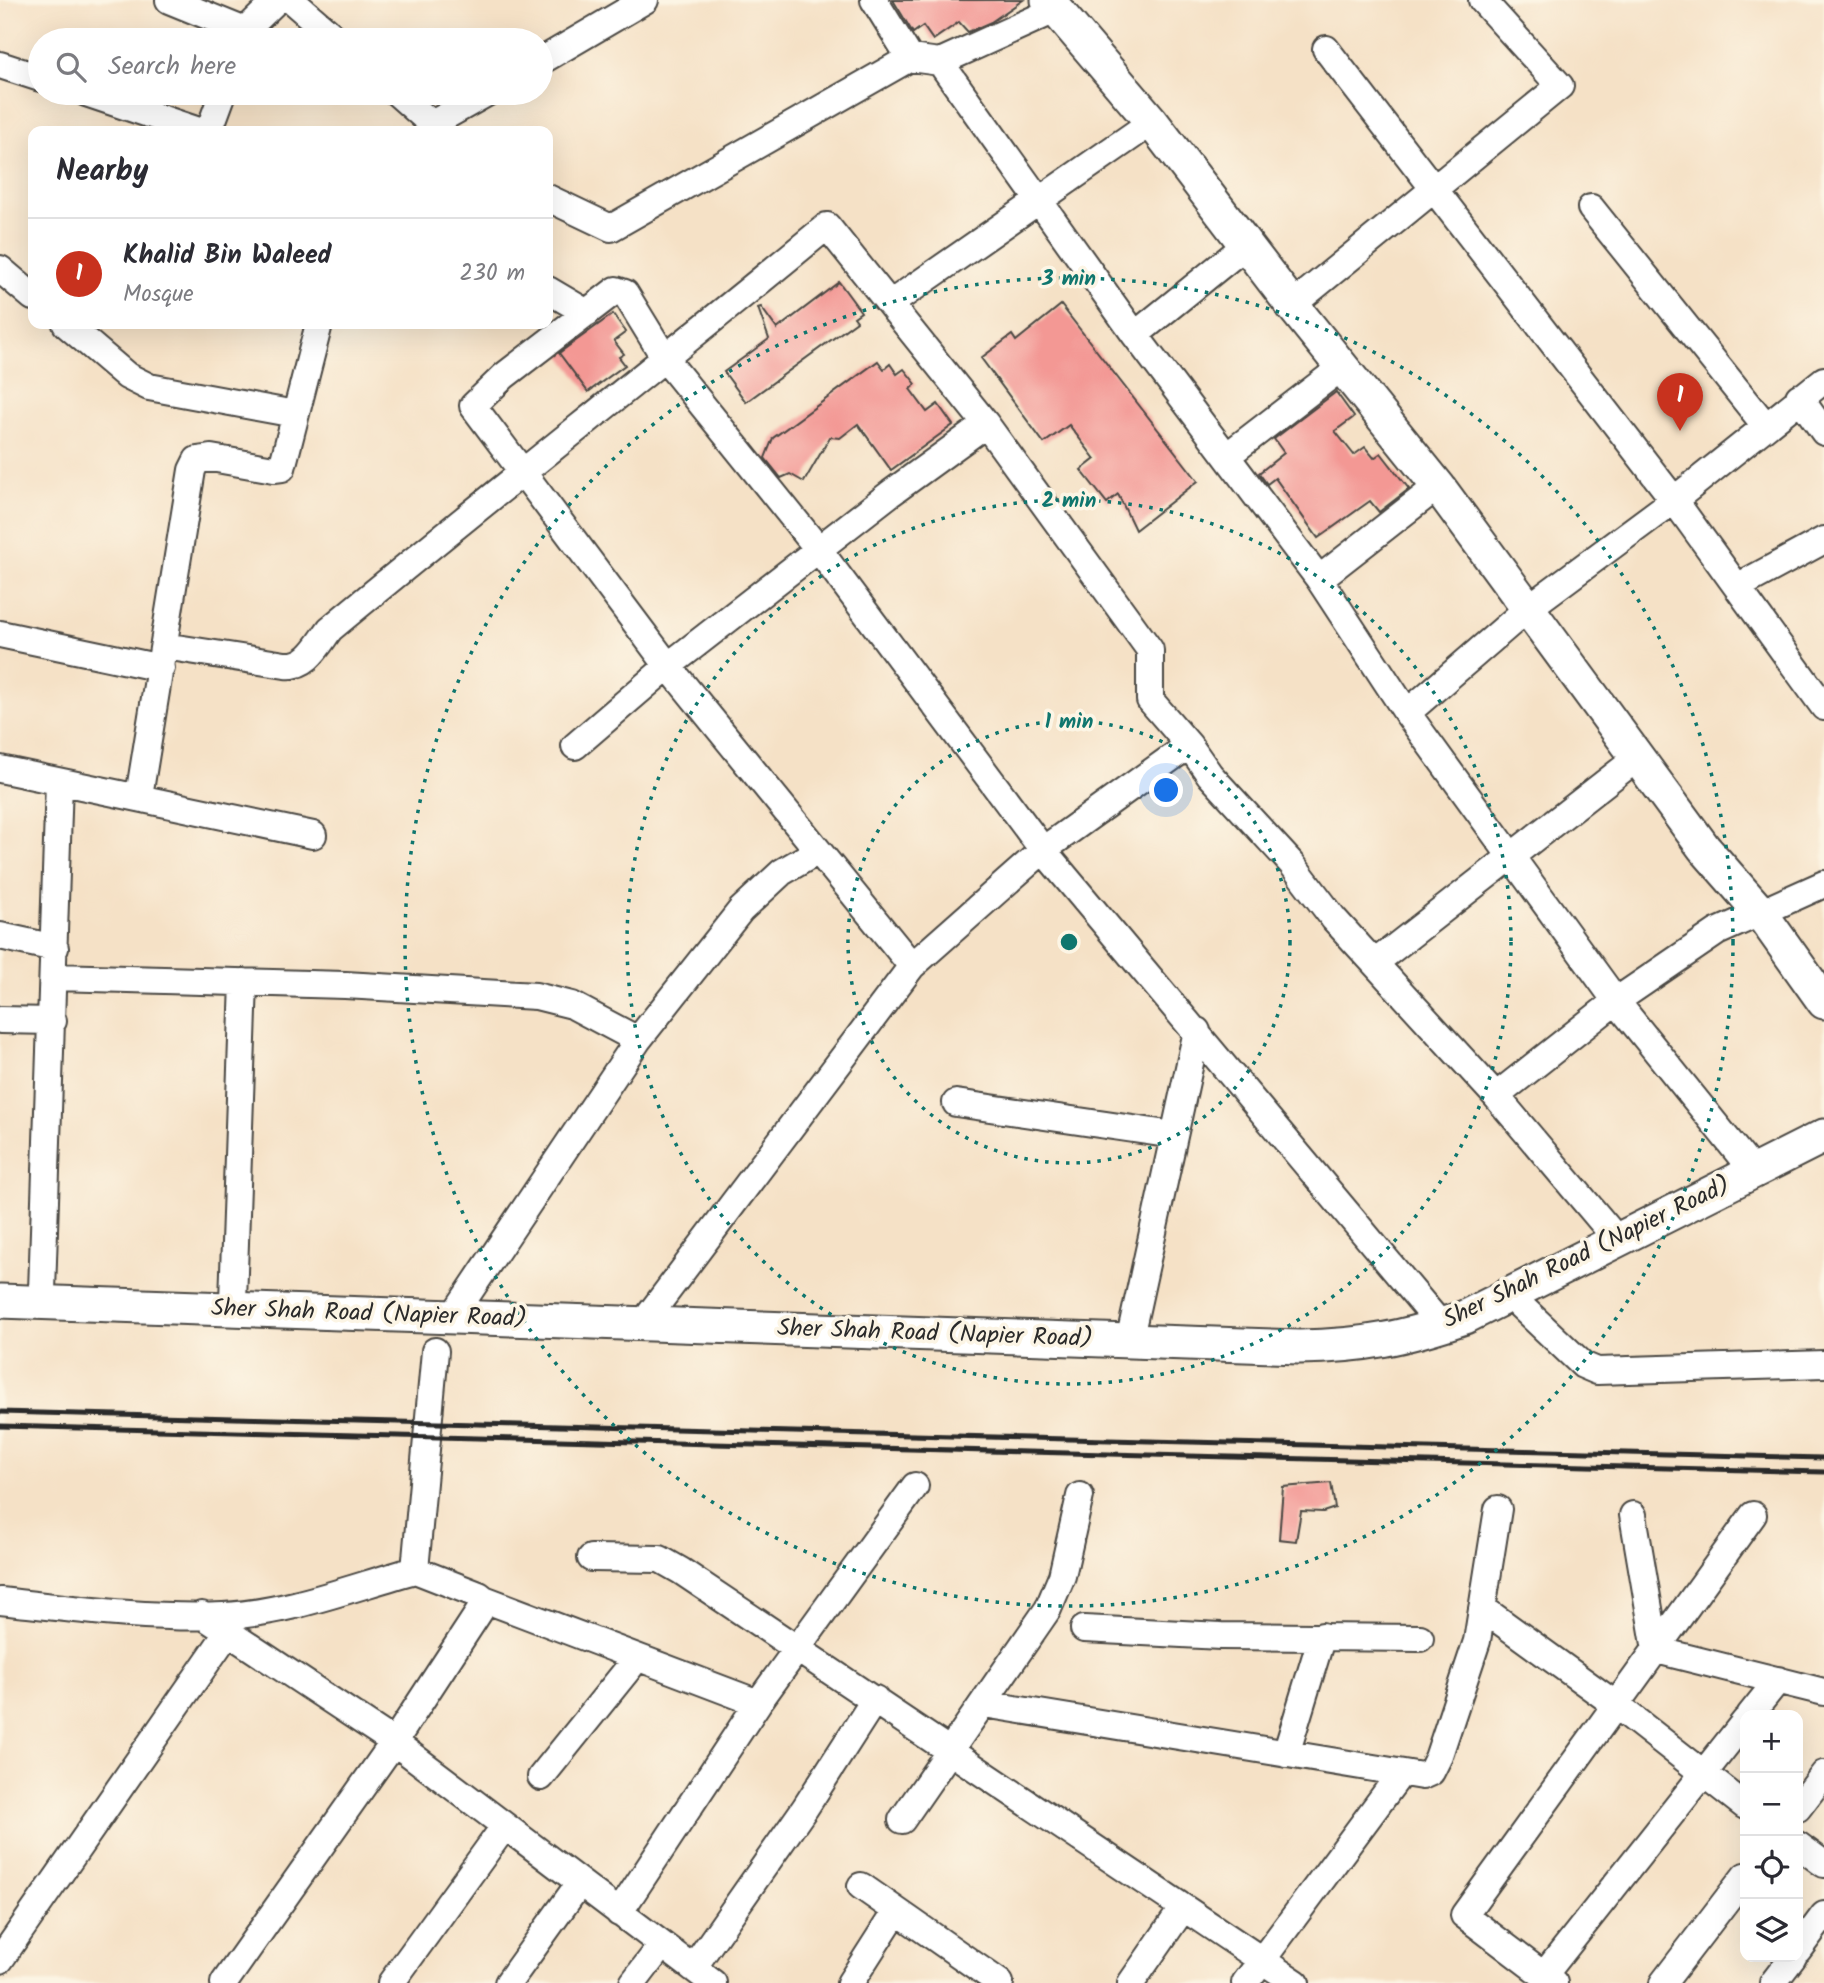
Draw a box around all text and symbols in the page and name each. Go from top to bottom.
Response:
search box [28,28,553,105]
text: Search here [108,46,236,88]
icon: search [52,48,90,86]
text: Nearby [56,148,148,196]
text: Khalid Bin Waleed [123,235,332,277]
text: 1 [76,256,82,292]
text: 230 m [459,256,525,292]
text: 3 min [1041,263,1096,296]
text: Mosque [123,277,194,313]
pin: 1 [1657,373,1703,431]
text: 2 min [1042,485,1096,518]
text: 1 min [1045,706,1093,739]
your location [1149,773,1183,807]
centre of rings [1057,930,1081,954]
street label: Sher Shah Road (Napier Road) [1436,1166,1738,1340]
street label: Sher Shah Road (Napier Road) [210,1289,528,1339]
street label: Sher Shah Road (Napier Road) [776,1309,1094,1359]
map controls [1740,1710,1803,1962]
button: + [1740,1710,1803,1773]
button: − [1740,1773,1803,1836]
button: locate [1740,1836,1803,1899]
button: layers [1740,1899,1803,1962]

